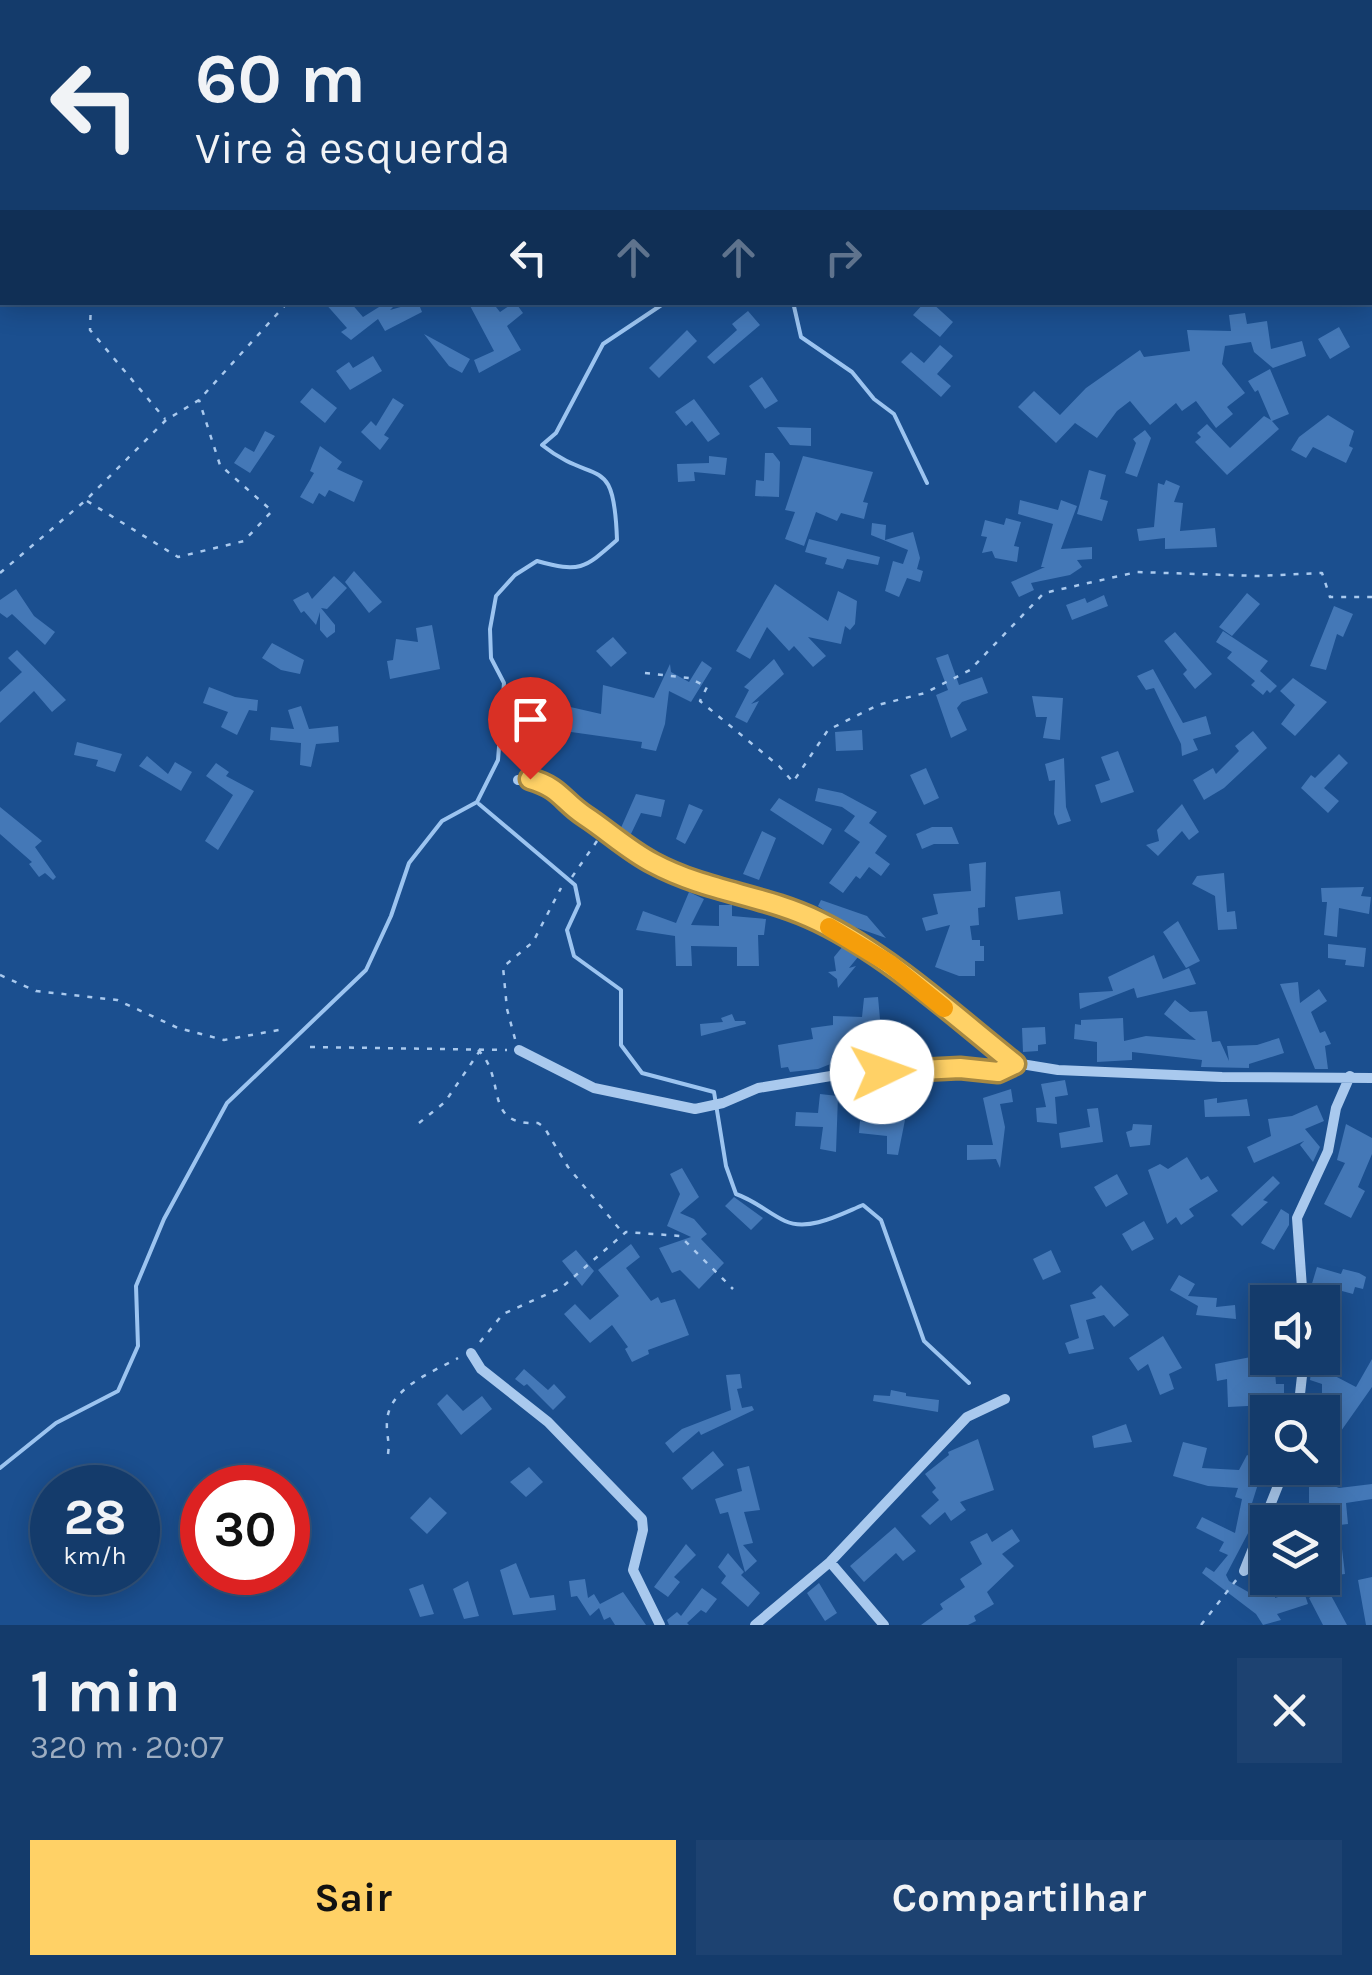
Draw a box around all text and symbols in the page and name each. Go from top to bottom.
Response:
text: 60 m [195,38,366,120]
icon: left [30,40,160,170]
text: Vire à esquerda [195,122,510,174]
icon: left [501,230,556,285]
icon: ahead [606,230,661,285]
icon: ahead [711,230,766,285]
icon: right [816,230,871,285]
pin [488,677,573,780]
icon: arrive [503,692,558,747]
position arrow [830,1020,934,1124]
map controls [1250,1285,1340,1595]
button: sound [1250,1285,1340,1375]
button: search [1250,1395,1340,1485]
speed limit sign: 30 [180,1465,310,1595]
text: 28 [64,1488,126,1547]
button: layers [1250,1505,1340,1595]
text: km/h [63,1541,127,1570]
text: 1 min [30,1656,181,1726]
button: close [1237,1658,1342,1763]
text: 320 m · 20:07 [30,1729,224,1766]
button: Sair [30,1840,676,1955]
button: Compartilhar [696,1840,1342,1955]

